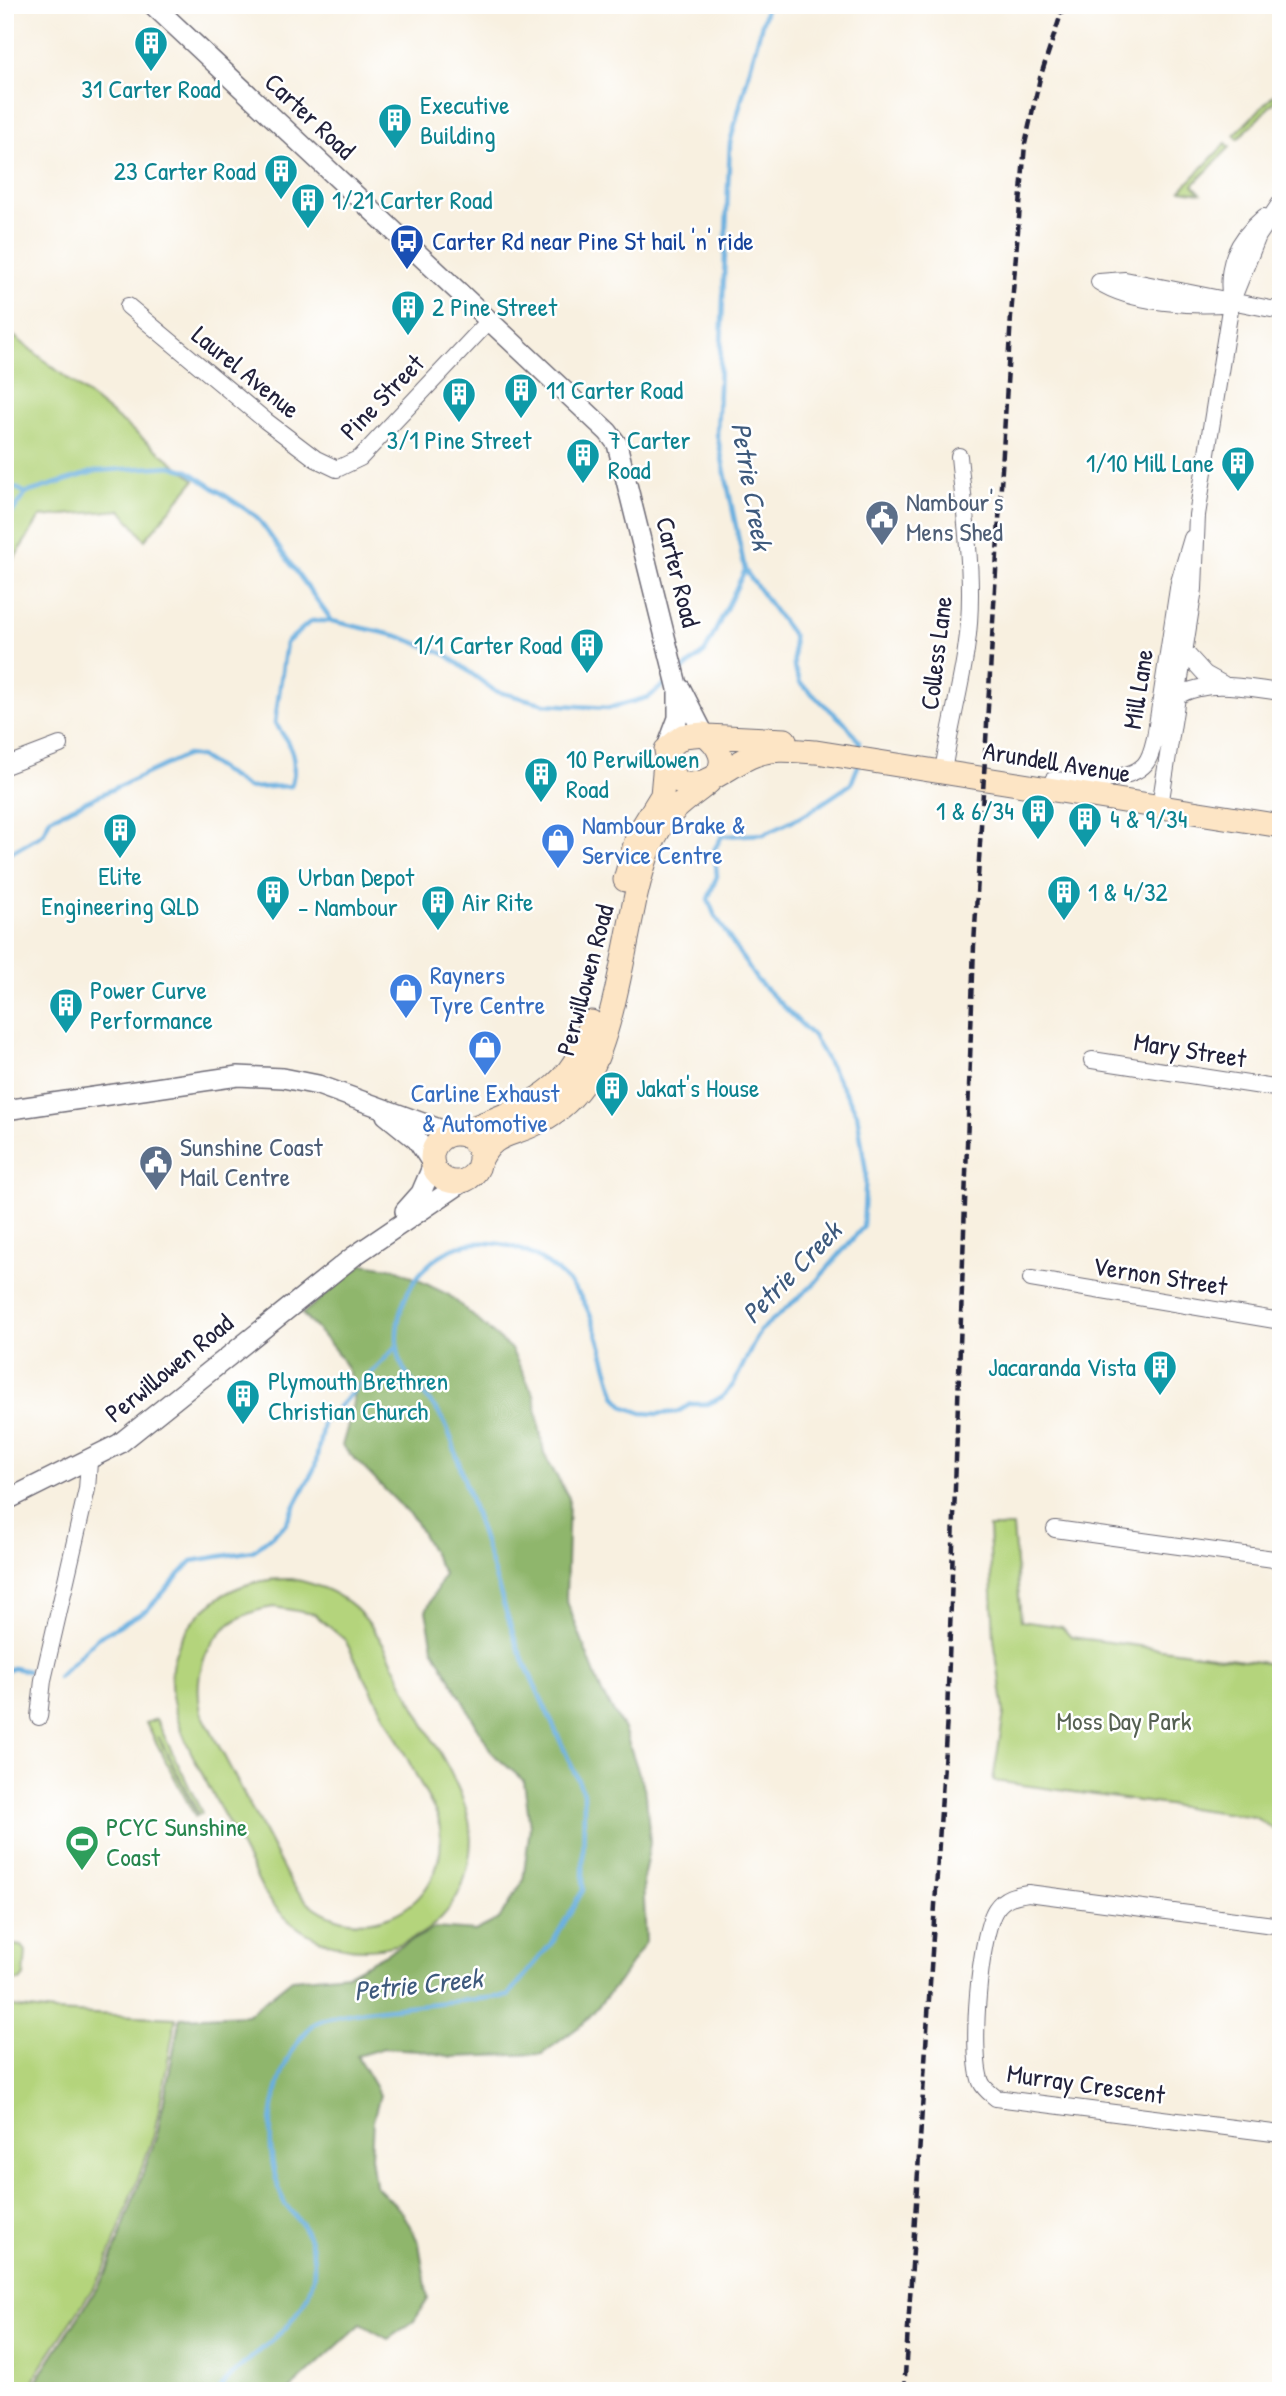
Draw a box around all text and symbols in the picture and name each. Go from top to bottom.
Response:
building icon: 31 Carter Road [132,24,170,73]
street label: Carter Road [257,65,363,167]
place label: 31 Carter Road [81,71,221,106]
place label: Executive Building [420,87,510,152]
building icon: Executive Building [376,101,414,150]
building icon: 23 Carter Road [262,152,300,201]
place label: 23 Carter Road [114,153,256,188]
building icon: 1/21 Carter Road [289,181,327,230]
place label: 1/21 Carter Road [332,182,492,217]
bus stop icon: Carter Rd near Pine St hail 'n' ride [388,222,426,271]
place label: Carter Rd near Pine St hail 'n' ride [432,223,754,258]
building icon: 2 Pine Street [389,288,427,337]
place label: 2 Pine Street [432,289,558,324]
street label: Laurel Avenue [185,317,308,426]
street label: Pine Street [332,345,432,447]
building icon: 11 Carter Road [502,371,540,420]
place label: 11 Carter Road [546,372,683,407]
building icon: 3/1 Pine Street [440,375,478,424]
water label: Petrie Creek [722,419,782,555]
place label: 3/1 Pine Street [386,422,533,457]
place label: 7 Carter Road [608,422,691,487]
building icon: 7 Carter Road [564,436,602,485]
building icon: 1/10 Mill Lane [1219,444,1257,493]
place label: 1/10 Mill Lane [1086,445,1214,480]
place label: Nambour's Mens Shed [906,484,1004,549]
public building icon: Nambour's Mens Shed [863,498,901,547]
street label: Carter Road [648,513,709,631]
street label: Colless Lane [911,594,960,712]
building icon: 1/1 Carter Road [568,626,606,675]
place label: 1/1 Carter Road [414,627,562,662]
street label: Mill Lane [1114,646,1161,731]
street label: Arundell Avenue [981,733,1133,790]
place label: 10 Perwillowen Road [566,741,700,806]
building icon: 10 Perwillowen Road [522,755,560,804]
building icon: 1 & 6/34 [1019,792,1057,841]
place label: 1 & 6/34 [936,793,1014,828]
building icon: 4 & 9/34 [1066,800,1104,849]
place label: 4 & 9/34 [1110,801,1187,836]
place label: Nambour Brake & Service Centre [582,807,746,872]
building icon: Elite Engineering QLD [101,811,139,860]
shop icon: Nambour Brake & Service Centre [539,821,577,870]
place label: Elite Engineering QLD [41,858,199,923]
place label: Urban Depot - Nambour [298,859,415,924]
building icon: Urban Depot - Nambour [254,873,292,922]
building icon: 1 & 4/32 [1045,873,1083,922]
place label: 1 & 4/32 [1088,874,1168,909]
building icon: Air Rite [419,883,457,932]
place label: Air Rite [462,884,533,919]
street label: Perwillowen Road [548,900,621,1059]
place label: Rayners Tyre Centre [430,957,545,1022]
shop icon: Rayners Tyre Centre [387,971,425,1020]
place label: Power Curve Performance [90,972,213,1037]
building icon: Power Curve Performance [47,986,85,1035]
street label: Mary Street [1131,1023,1250,1076]
shop icon: Carline Exhaust & Automotive [466,1028,504,1077]
building icon: Jakat's House [593,1069,631,1118]
place label: Jakat's House [636,1070,759,1105]
place label: Carline Exhaust & Automotive [411,1075,560,1140]
place label: Sunshine Coast Mail Centre [180,1129,324,1194]
public building icon: Sunshine Coast Mail Centre [137,1143,175,1192]
water label: Petrie Creek [733,1211,851,1332]
street label: Vernon Street [1090,1248,1231,1304]
street label: Perwillowen Road [97,1305,240,1430]
building icon: Jacaranda Vista [1141,1348,1179,1397]
place label: Jacaranda Vista [988,1349,1136,1384]
place label: Plymouth Brethren Christian Church [268,1363,448,1428]
building icon: Plymouth Brethren Christian Church [224,1377,262,1426]
park label: Moss Day Park [1057,1703,1192,1738]
place label: PCYC Sunshine Coast [106,1809,247,1874]
sports icon: PCYC Sunshine Coast [63,1823,101,1872]
water label: Petrie Creek [352,1958,486,2010]
street label: Murray Crescent [1005,2055,1168,2112]

